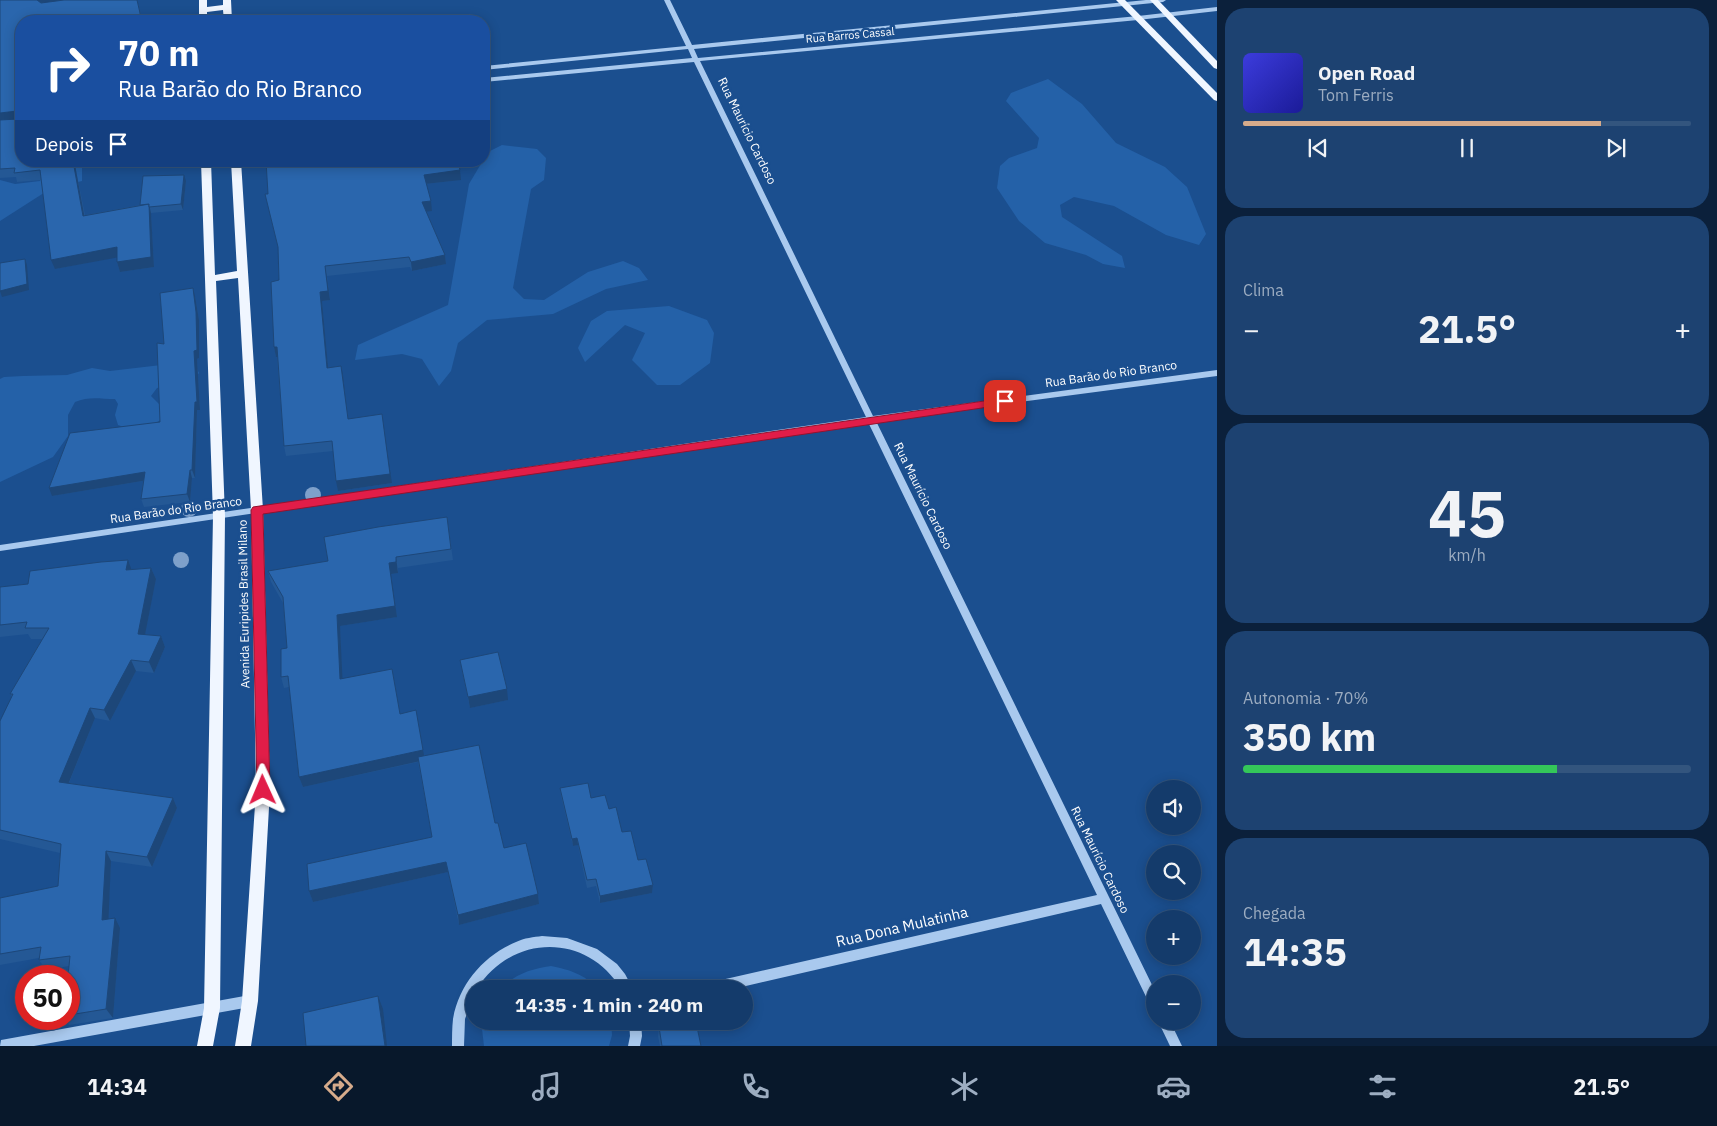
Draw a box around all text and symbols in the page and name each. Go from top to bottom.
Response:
street label: Rua Barros Cassal [805,24,895,46]
text: 70 m [118,30,200,76]
icon: right [35,35,100,100]
text: Open Road [1318,61,1415,85]
text: Rua Barão do Rio Branco [118,74,362,103]
street label: Rua Maurício Cardoso [715,75,780,187]
text: Tom Ferris [1318,85,1394,105]
icon: arrive [104,130,132,158]
text: Depois [35,132,94,156]
icon: previous [1304,134,1332,162]
icon: pause [1453,134,1481,162]
icon: next [1602,134,1630,162]
text: Clima [1243,280,1284,300]
text: 21.5° [1418,304,1516,353]
text: − [1243,311,1260,348]
text: + [1674,311,1691,348]
street label: Rua Barão do Rio Branco [1044,357,1178,390]
pin [984,380,1026,422]
icon: arrive [991,387,1019,415]
street label: Rua Maurício Cardoso [891,440,956,552]
text: 45 [1428,470,1506,555]
street label: Rua Barão do Rio Branco [109,493,243,526]
street label: Avenida Euripides Brasil Milano [235,519,252,689]
text: km/h [1448,545,1486,565]
text: Autonomia · 70% [1243,688,1368,708]
text: 350 km [1243,712,1376,761]
position arrow [236,763,288,815]
map controls [1146,780,1201,1030]
button: sound [1146,780,1201,835]
street label: Rua Maurício Cardoso [1068,804,1133,916]
button: search [1146,845,1201,900]
street label: Rua Dona Mulatinha [834,902,970,951]
text: Chegada [1243,903,1306,923]
button: + [1146,910,1201,965]
text: 14:35 [1243,927,1347,976]
speed limit sign: 50 [15,965,80,1030]
button: − [1146,975,1201,1030]
text: 14:35 · 1 min · 240 m [515,993,703,1017]
icon: directions [321,1069,356,1104]
icon: music [529,1069,564,1104]
icon: phone [738,1069,773,1104]
icon: climate [947,1069,982,1104]
icon: car [1156,1069,1191,1104]
icon: filters [1365,1069,1400,1104]
text: 14:34 [87,1072,147,1101]
text: 21.5° [1573,1072,1630,1101]

